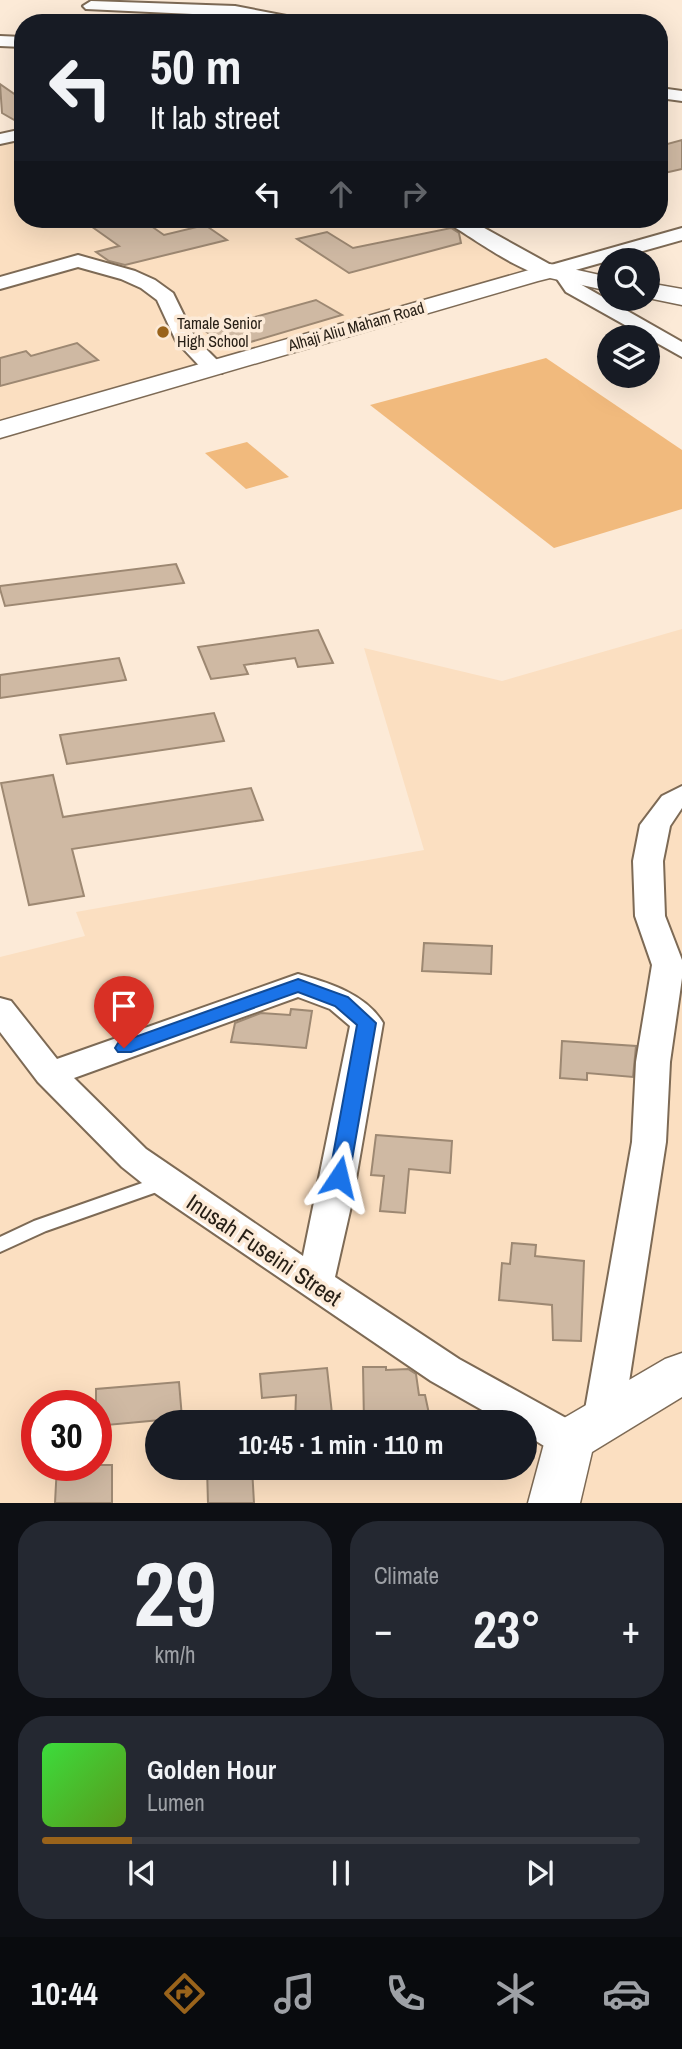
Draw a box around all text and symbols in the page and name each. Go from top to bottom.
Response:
text: 50 m [150,33,242,99]
icon: left [35,42,126,133]
text: It lab street [150,96,280,139]
icon: left [249,175,287,213]
icon: ahead [322,175,360,213]
icon: right [395,175,433,213]
map controls [597,248,660,388]
button: search [597,248,660,311]
street label: Alhaji Aliu Maham Road [284,296,427,356]
place label: Tamale Senior High School [177,312,262,352]
marker: Tamale Senior High School [155,324,171,340]
button: layers [597,325,660,388]
pin [94,976,154,1048]
icon: arrive [105,987,143,1025]
position arrow [302,1140,376,1214]
street label: Inusah Fuseini Street [181,1186,348,1313]
speed limit sign: 30 [21,1390,112,1481]
text: 10:45 · 1 min · 110 m [238,1427,444,1462]
text: 29 [134,1532,217,1654]
text: Climate [374,1560,439,1591]
text: 23° [473,1594,541,1664]
text: − [374,1604,392,1655]
text: + [622,1604,640,1655]
text: km/h [155,1639,195,1670]
text: Golden Hour [147,1752,276,1787]
text: Lumen [147,1787,205,1818]
icon: previous [123,1854,161,1892]
icon: pause [322,1854,360,1892]
icon: next [521,1854,559,1892]
icon: directions [160,1969,209,2018]
icon: music [270,1969,319,2018]
icon: phone [381,1969,430,2018]
icon: climate [491,1969,540,2018]
icon: car [602,1969,651,2018]
text: 10:44 [31,1972,98,2015]

